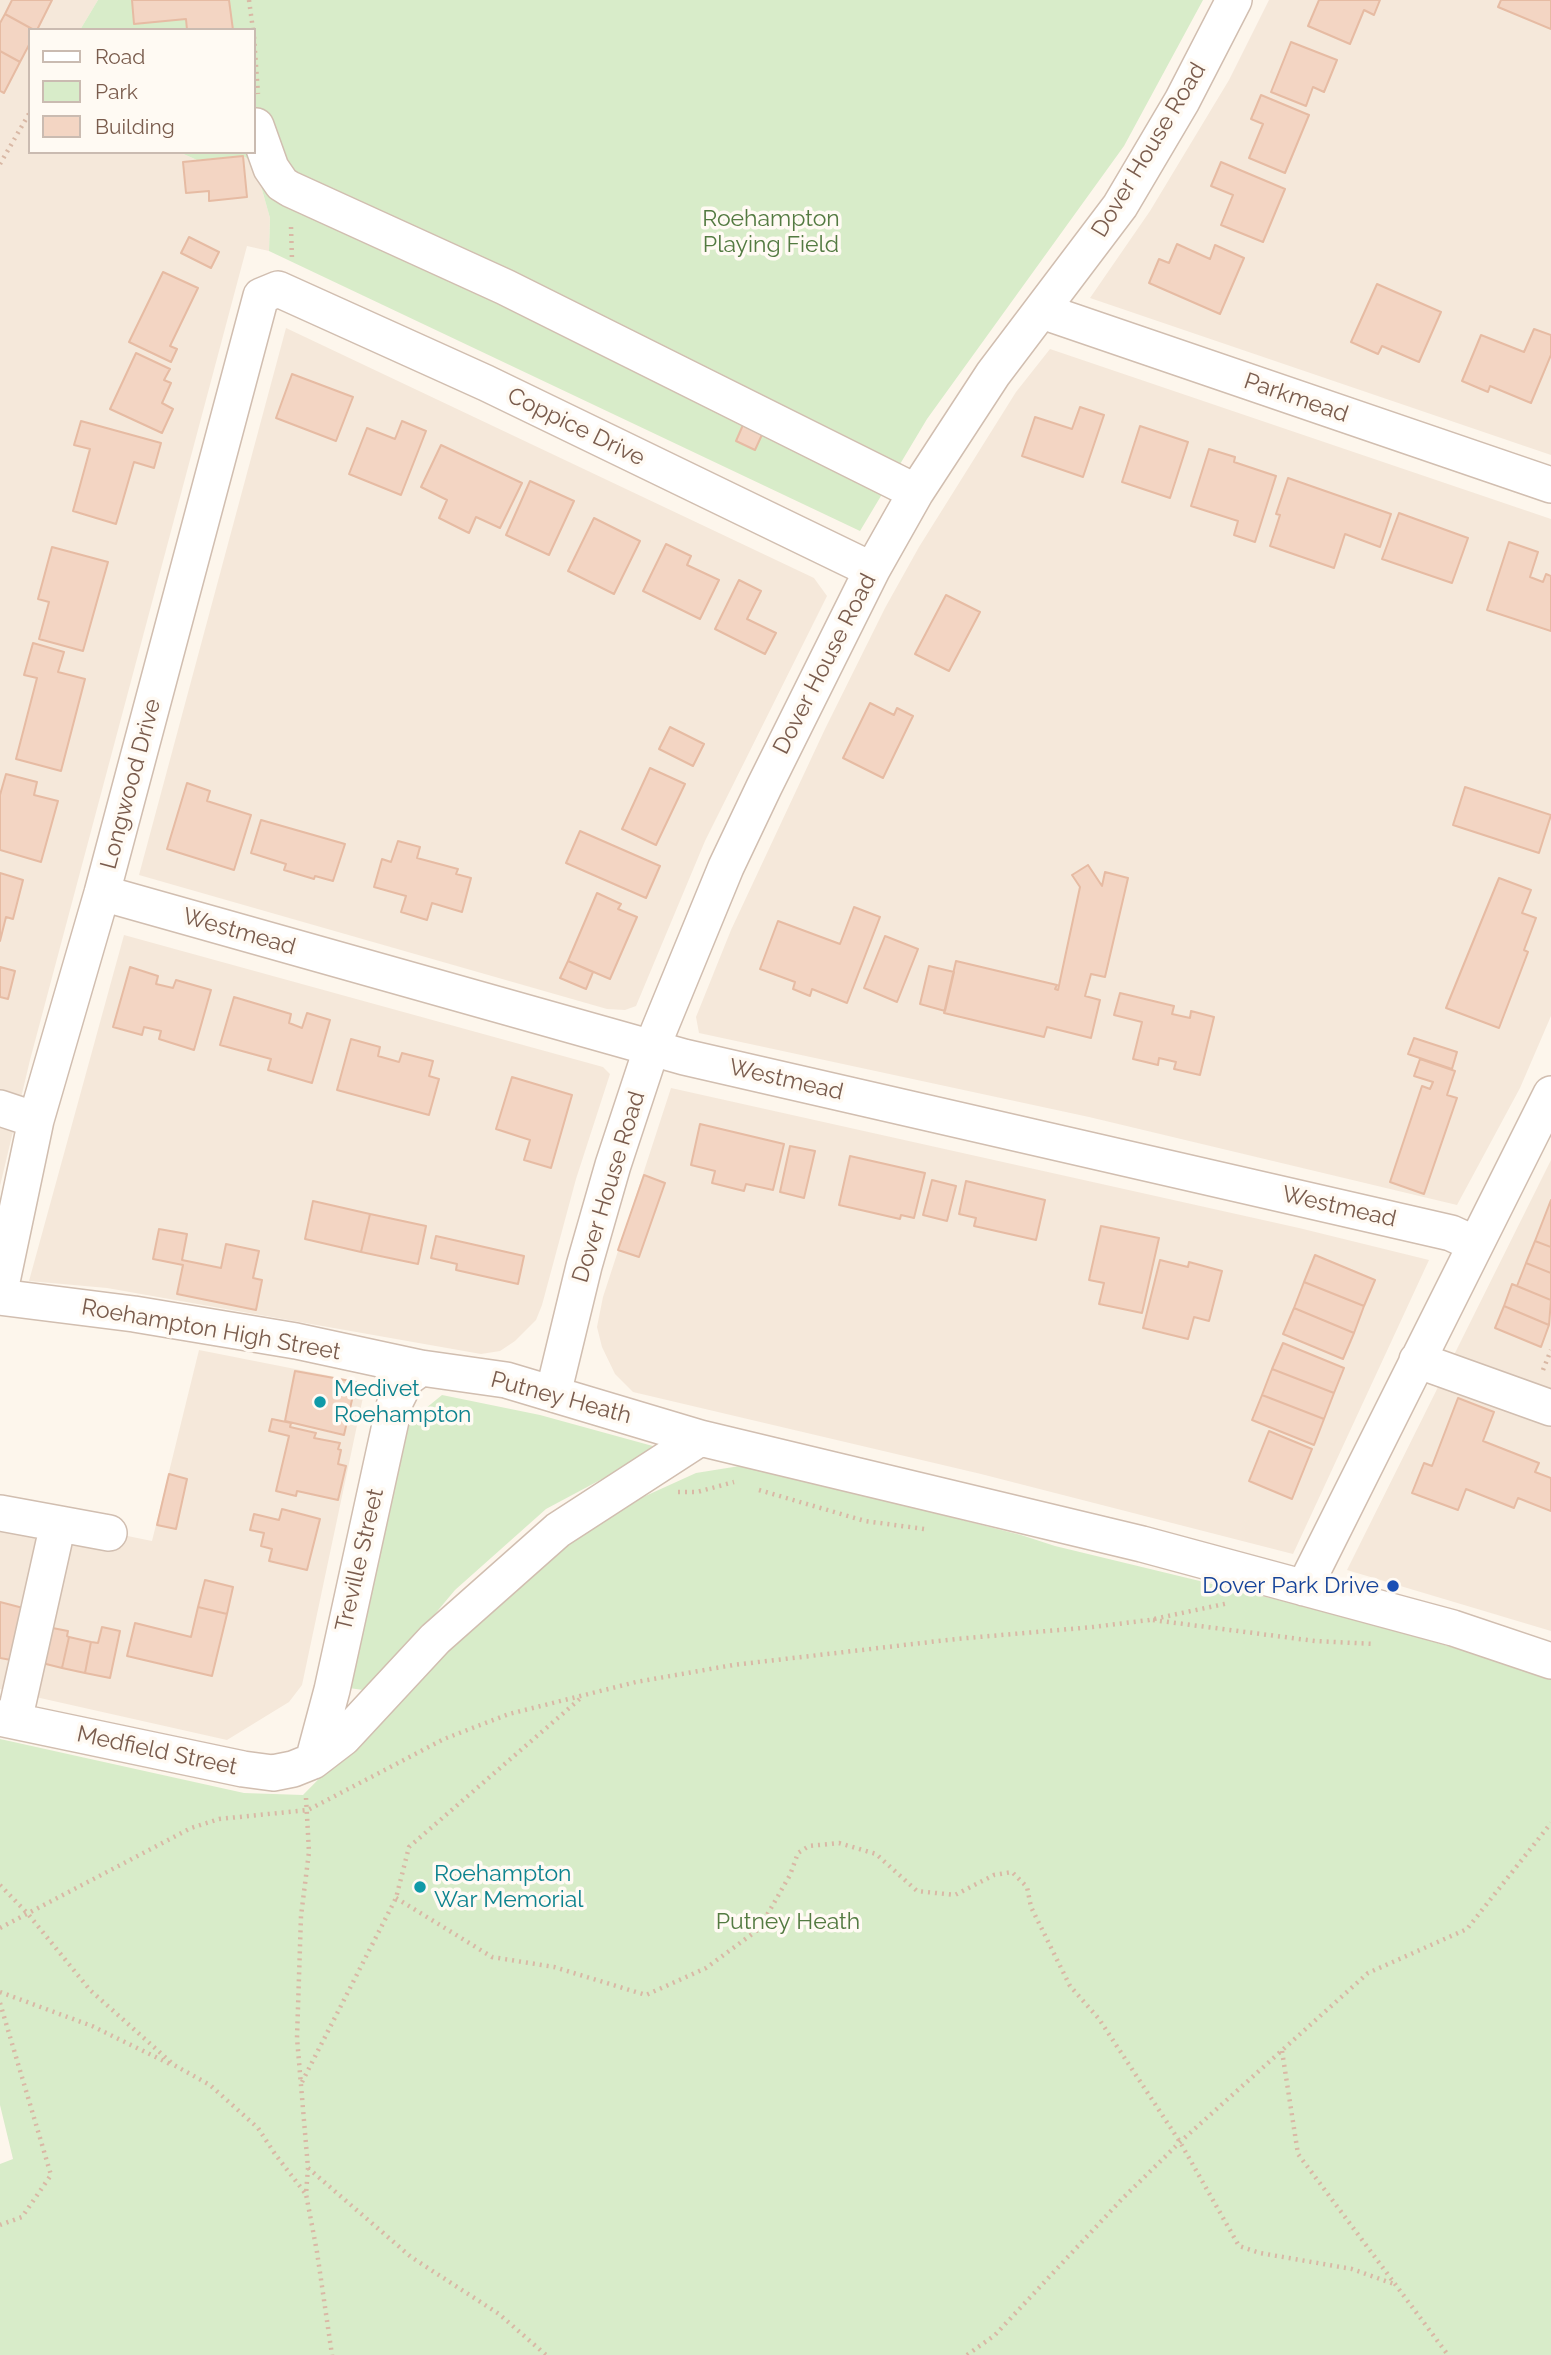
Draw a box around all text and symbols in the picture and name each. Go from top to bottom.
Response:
legend [28,28,256,154]
text: Road [95,44,145,69]
street label: Dover House Road [1086,58,1212,242]
text: Park [95,79,138,104]
text: Building [95,114,175,139]
park label: Roehampton Playing Field [702,205,840,259]
street label: Parkmead [1240,367,1352,429]
street label: Coppice Drive [503,382,649,472]
street label: Dover House Road [768,569,882,759]
street label: Longwood Drive [95,696,167,872]
street label: Westmead [179,903,299,961]
street label: Westmead [726,1053,846,1107]
street label: Dover House Road [567,1088,651,1286]
street label: Westmead [1279,1180,1399,1234]
street label: Roehampton High Street [79,1294,343,1366]
street label: Putney Heath [488,1366,634,1430]
place label: Medivet Roehampton [334,1375,472,1429]
marker: Medivet Roehampton [312,1394,328,1410]
street label: Treville Street [330,1486,390,1634]
place label: Dover Park Drive [1202,1572,1379,1600]
marker: Dover Park Drive [1385,1578,1401,1594]
street label: Medfield Street [74,1721,240,1781]
place label: Roehampton War Memorial [434,1860,583,1914]
marker: Roehampton War Memorial [412,1879,428,1895]
park label: Putney Heath [716,1908,860,1936]

